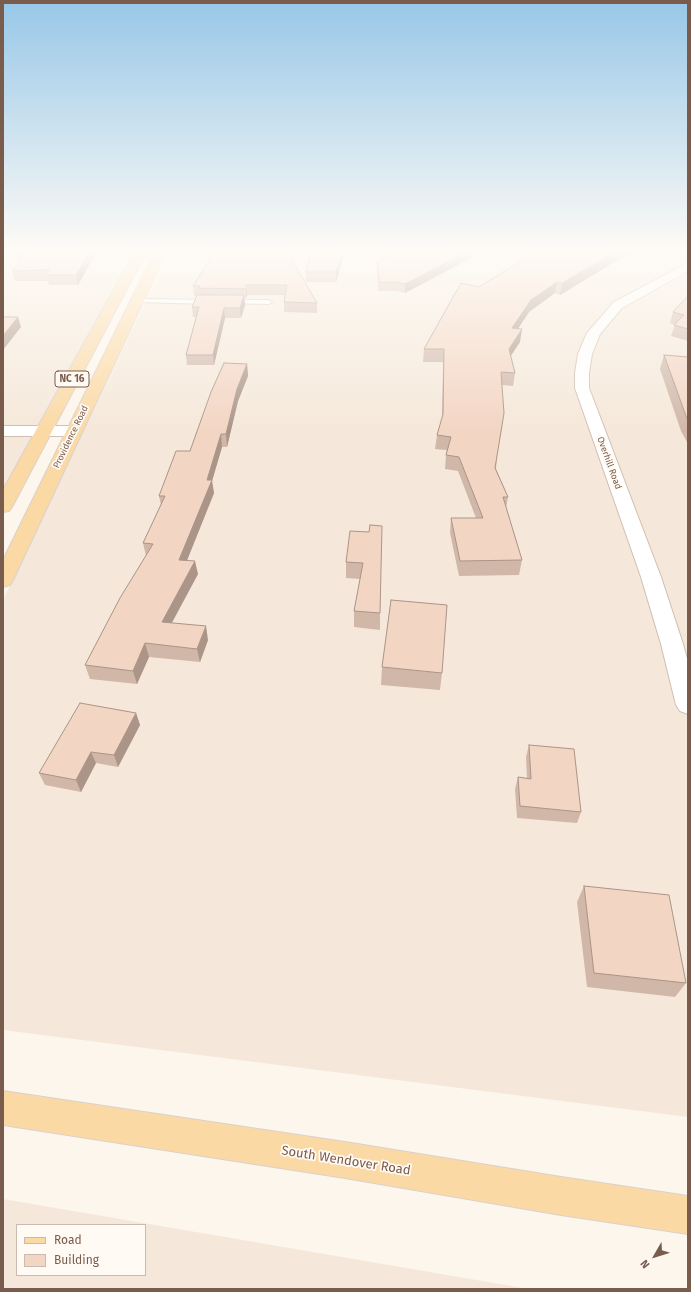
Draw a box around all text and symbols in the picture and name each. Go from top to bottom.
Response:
road number: NC 16 [55,371,89,387]
street label: Providence Road [51,404,91,470]
street label: Overhill Road [594,435,624,491]
street label: South Wendover Road [280,1143,412,1179]
legend [16,1224,146,1276]
text: Road [54,1233,82,1247]
north arrow [635,1236,675,1276]
text: Building [54,1253,99,1267]
text: N [638,1257,653,1271]

